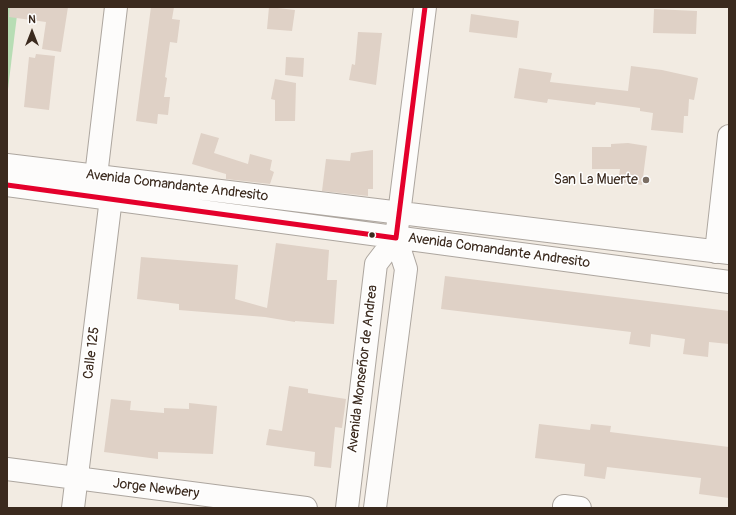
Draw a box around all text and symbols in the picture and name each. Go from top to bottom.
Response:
north arrow [12,12,52,52]
text: N [28,13,36,26]
street label: Avenida Comandante Andresito [85,166,269,206]
place label: San La Muerte [554,172,638,188]
marker: San La Muerte [641,175,651,185]
unlabelled marker [367,230,377,240]
street label: Avenida Comandante Andresito [407,230,591,272]
street label: Avenida Monseñor de Andrea [344,284,382,454]
street label: Calle 125 [80,326,104,380]
street label: Jorge Newbery [112,475,200,503]

